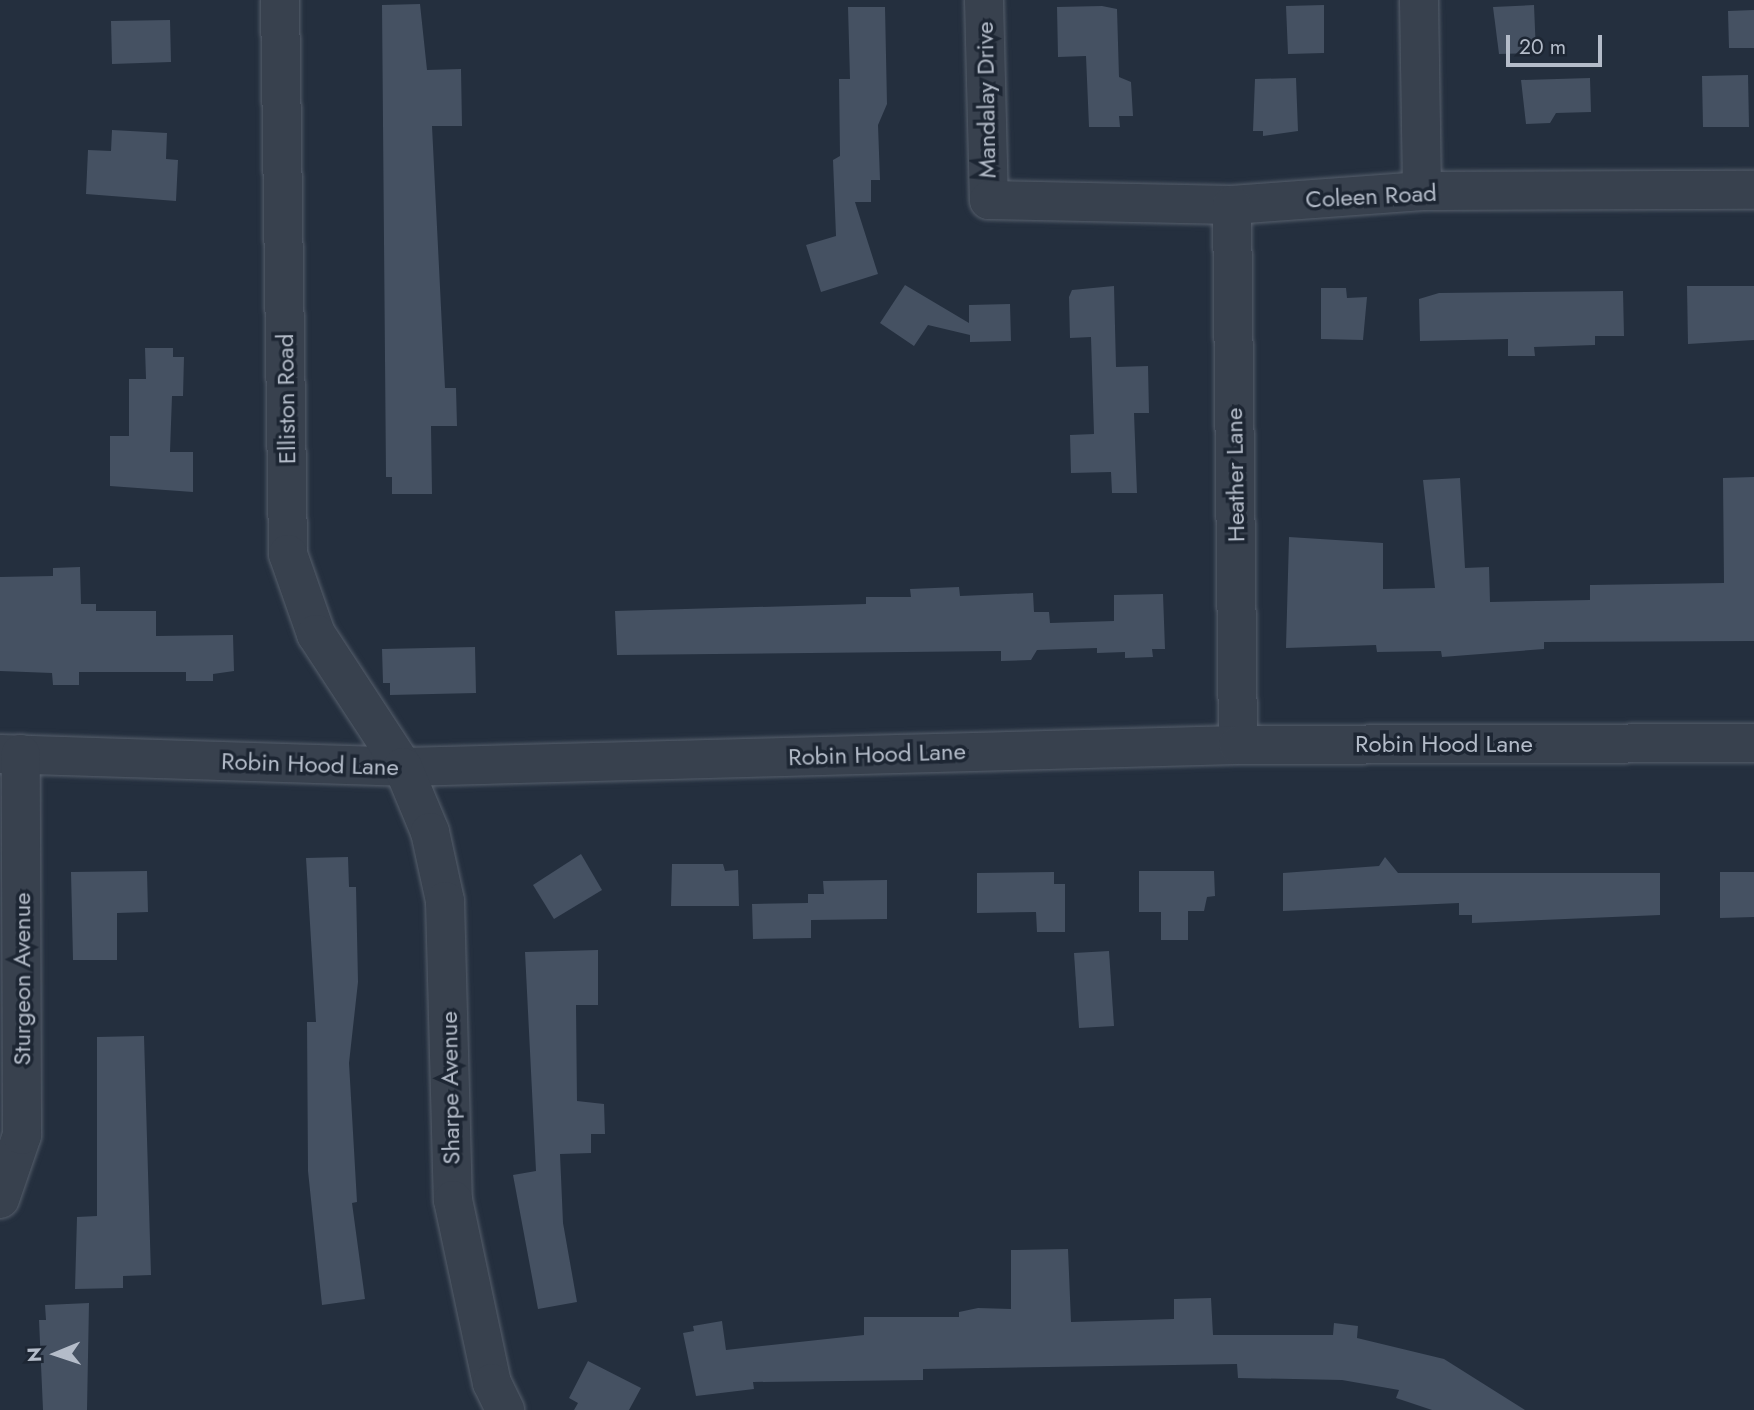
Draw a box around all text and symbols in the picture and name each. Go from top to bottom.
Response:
street label: Mandalay Drive [970,21,1002,179]
scale bar [1509,21,1605,65]
text: 20 m [1519,32,1566,62]
street label: Coleen Road [1305,178,1437,214]
street label: Elliston Road [270,333,302,465]
street label: Heather Lane [1219,407,1251,543]
street label: Robin Hood Lane [1355,730,1533,758]
street label: Robin Hood Lane [788,737,966,771]
street label: Robin Hood Lane [221,747,399,781]
street label: Sturgeon Avenue [8,892,36,1066]
street label: Sharpe Avenue [434,1011,466,1165]
north arrow [21,1319,91,1389]
text: N [21,1347,48,1363]

